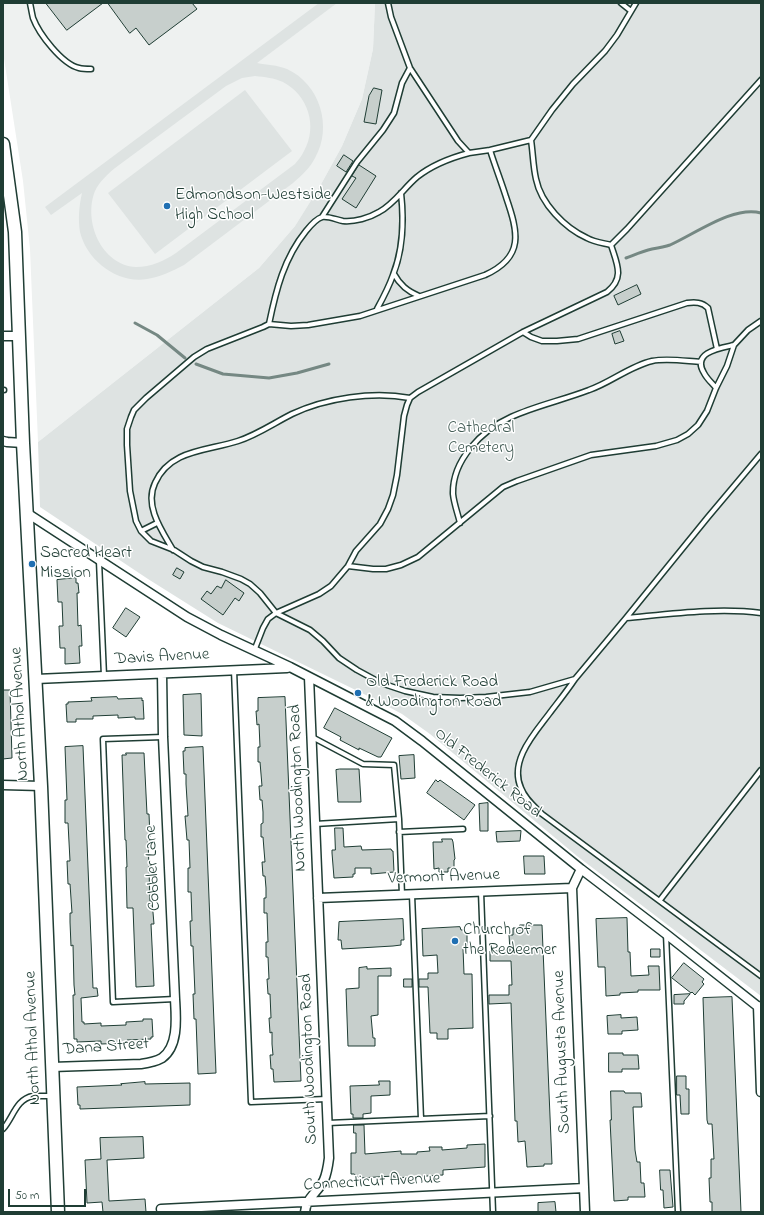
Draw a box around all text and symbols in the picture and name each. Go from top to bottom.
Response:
place label: Edmondson-Westside High School [175,186,331,226]
marker: Edmondson-Westside High School [162,201,172,211]
park label: Cathedral Cemetery [448,419,514,459]
place label: Sacred Heart Mission [40,544,132,584]
marker: Sacred Heart Mission [27,559,37,569]
street label: Davis Avenue [114,645,210,671]
street label: North Athol Avenue [7,646,35,782]
place label: Old Frederick Road & Woodington Road [366,673,502,713]
marker: Old Frederick Road & Woodington Road [353,688,363,698]
street label: North Woodington Road [286,704,312,872]
street label: Old Frederick Road [429,725,545,823]
street label: Cobbler Lane [142,824,166,912]
street label: Vermont Avenue [388,866,500,890]
place label: Church of the Redeemer [463,921,557,961]
marker: Church of the Redeemer [450,936,460,946]
street label: South Augusta Avenue [550,970,576,1134]
street label: North Athol Avenue [21,971,47,1105]
street label: South Woodington Road [297,973,323,1145]
street label: Dana Street [62,1035,150,1061]
street label: Connecticut Avenue [303,1169,441,1197]
scale bar [10,1181,88,1207]
text: 50 m [15,1187,39,1205]

